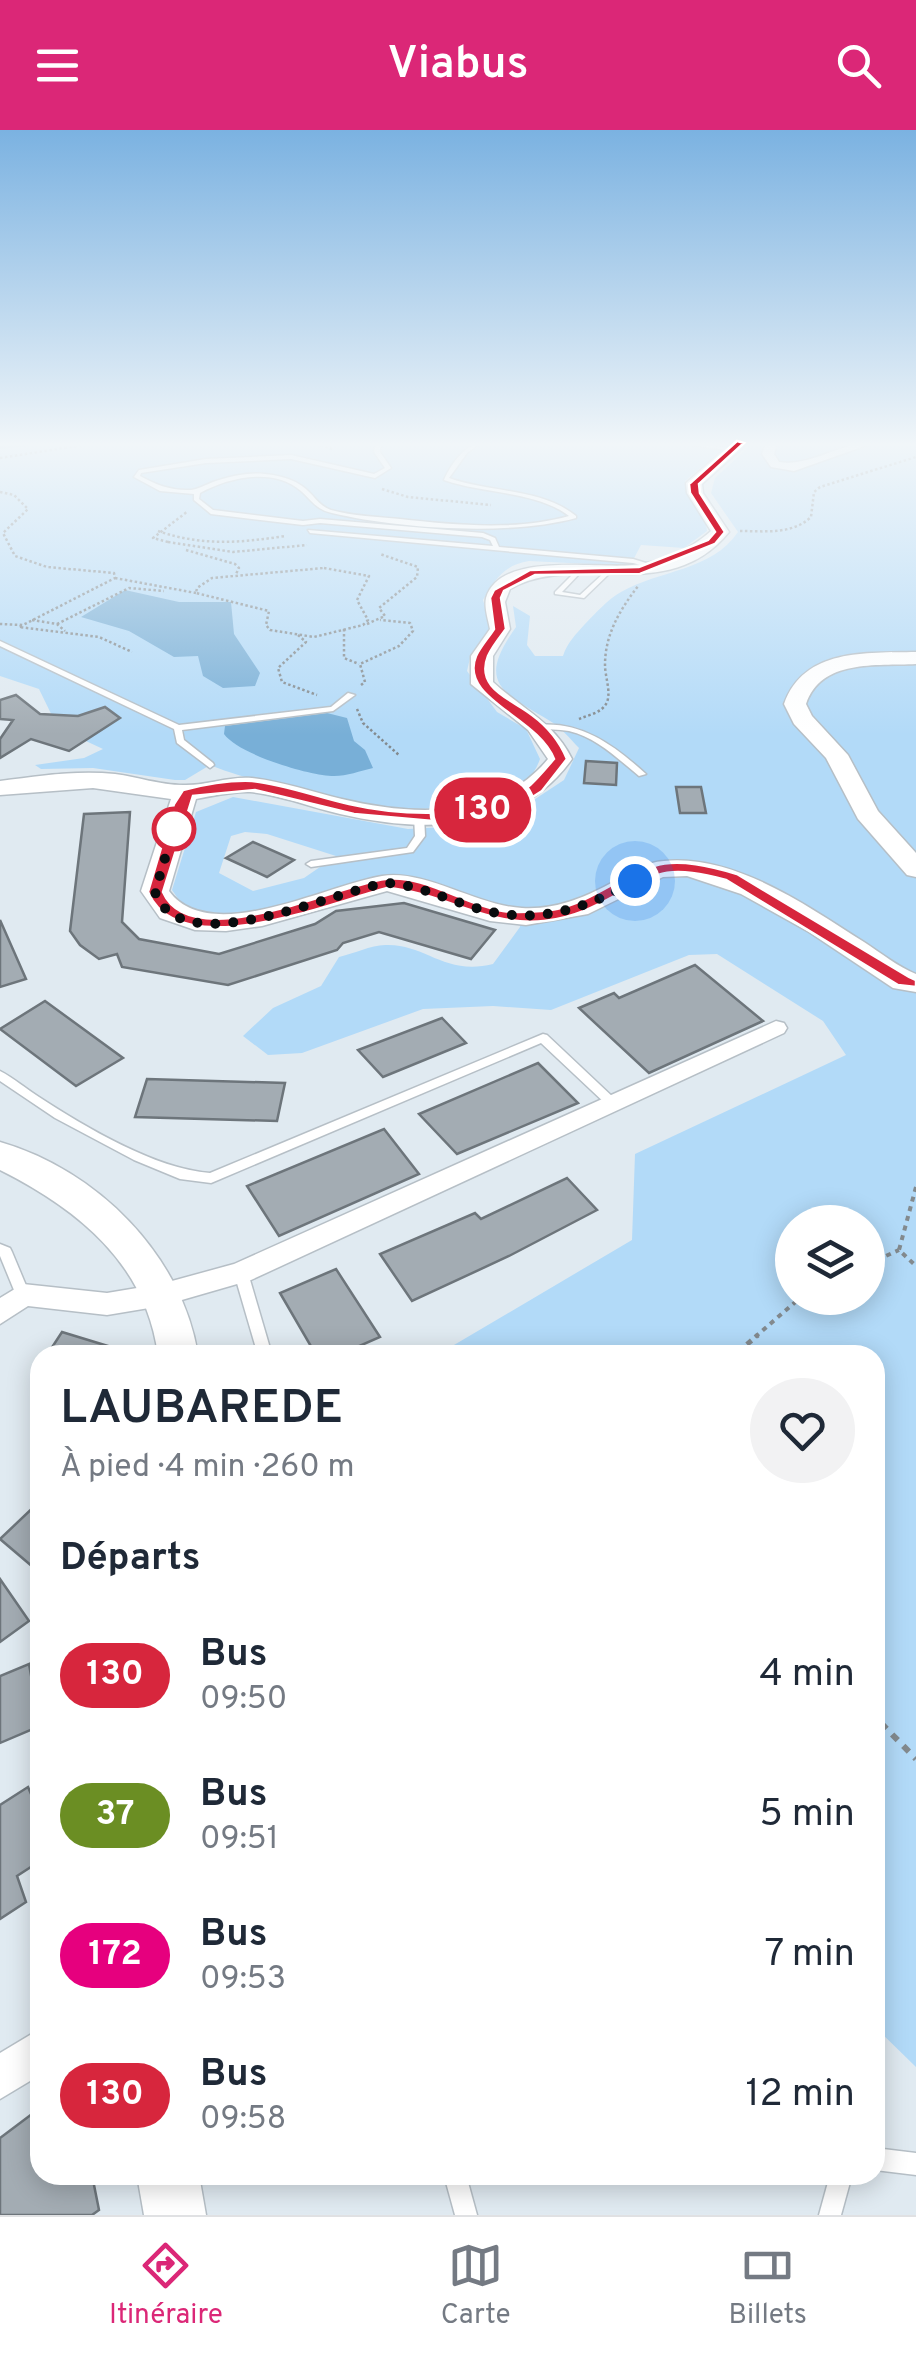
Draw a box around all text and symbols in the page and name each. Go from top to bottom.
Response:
text: Viabus [388,37,528,94]
icon: menu [30,38,85,93]
icon: search [831,38,886,93]
line badge: 130 [426,778,540,842]
text: 130 [454,788,512,832]
unlabelled marker [153,808,195,850]
your location [610,856,660,906]
map controls [775,1205,885,1315]
button: layers [775,1205,885,1315]
button: heart [750,1378,855,1483]
text: LAUBAREDE [60,1380,343,1440]
text: À pied · 4 min · 260 m [60,1448,355,1488]
text: Départs [60,1535,200,1584]
text: Bus [200,1631,267,1680]
text: 4 min [759,1651,855,1700]
text: 130 [86,1653,144,1697]
text: 09:50 [200,1680,287,1720]
text: Bus [200,1771,267,1820]
text: 5 min [759,1791,855,1840]
text: 37 [95,1793,135,1837]
text: 09:51 [200,1820,279,1860]
text: Bus [200,1911,267,1960]
text: 7 min [765,1931,855,1980]
text: 172 [88,1933,142,1977]
text: 09:53 [200,1960,286,2000]
text: Bus [200,2051,267,2100]
text: 12 min [745,2071,855,2120]
text: 130 [86,2073,144,2117]
text: 09:58 [200,2100,286,2140]
tab: Itinéraire [109,2238,223,2334]
tab: Carte [441,2238,511,2334]
tab: Billets [729,2238,807,2334]

